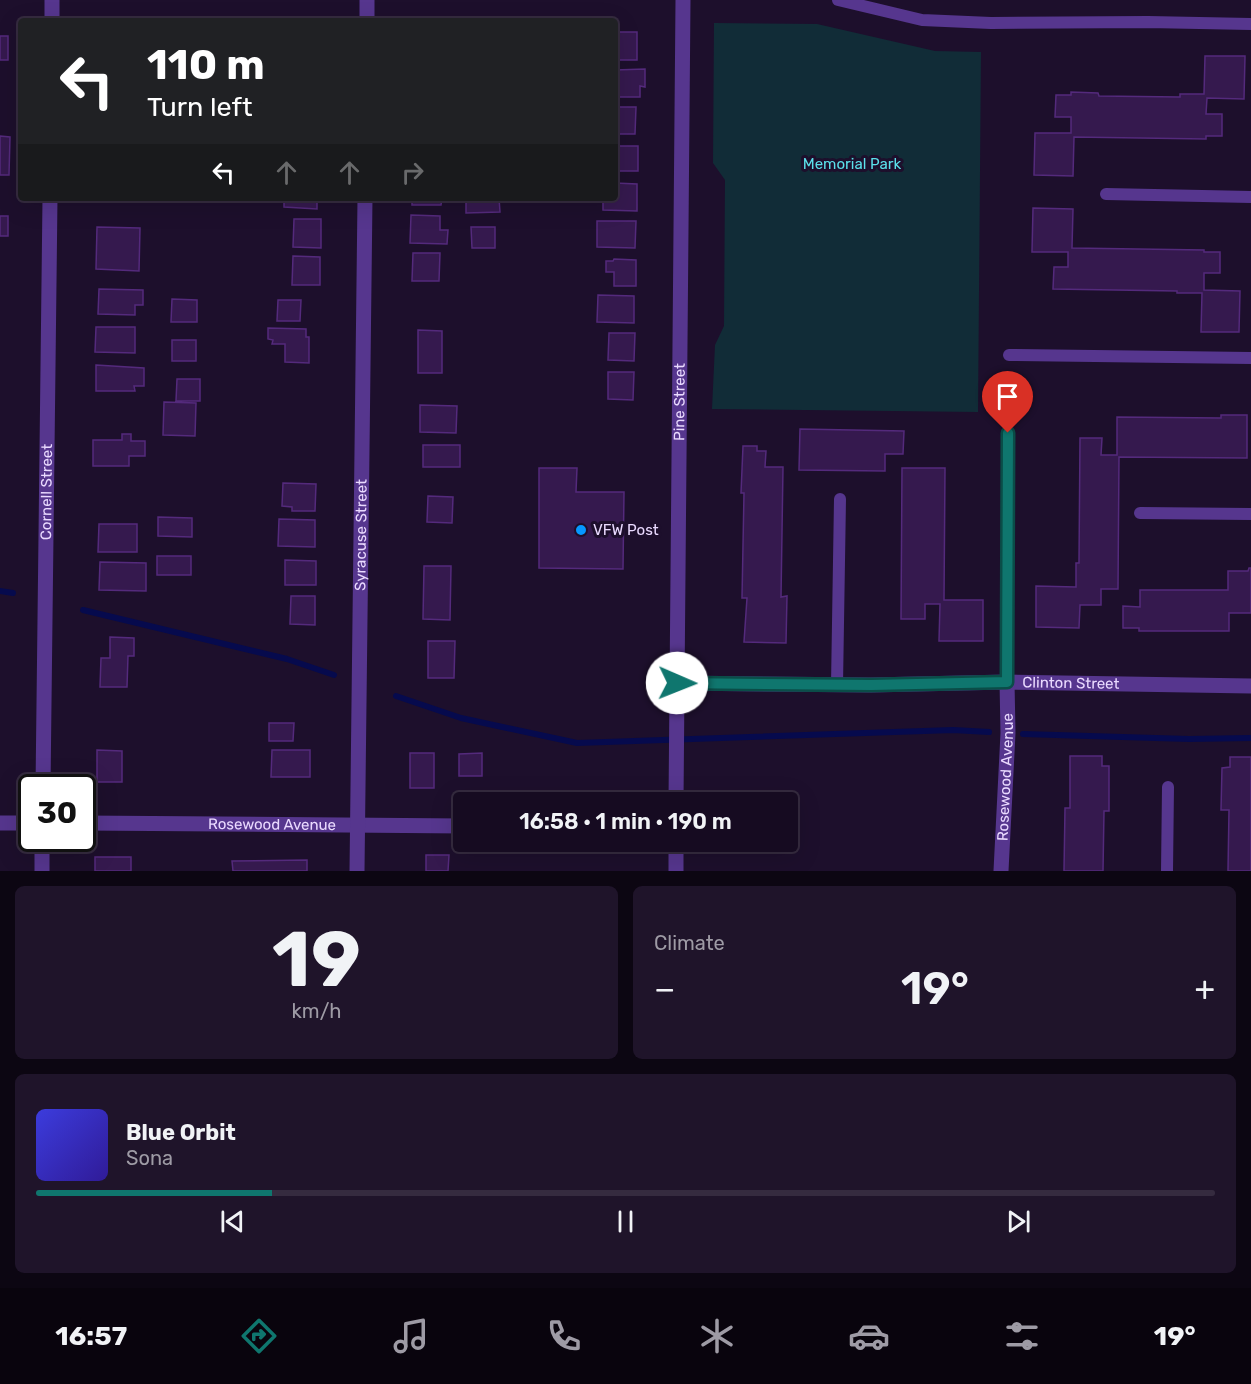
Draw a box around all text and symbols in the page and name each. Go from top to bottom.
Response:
text: 110 m [147,40,265,90]
icon: left [48,42,126,120]
text: Turn left [147,91,252,123]
park label: Memorial Park [803,155,901,173]
icon: left [207,156,240,189]
icon: ahead [270,156,303,189]
icon: ahead [333,156,366,189]
icon: right [396,156,429,189]
street label: Pine Street [670,363,689,441]
pin [982,371,1033,433]
icon: arrive [991,380,1024,413]
street label: Cornell Street [37,444,56,540]
street label: Syracuse Street [351,479,371,591]
place label: VFW Post [593,521,659,539]
marker: VFW Post [574,523,588,537]
position arrow [645,651,709,715]
street label: Clinton Street [1022,673,1120,693]
street label: Rosewood Avenue [994,713,1017,842]
speed limit sign: 30 [18,774,96,852]
text: 16:58 · 1 min · 190 m [519,808,732,835]
street label: Rosewood Avenue [208,815,336,834]
text: 19 [272,913,361,1006]
text: Climate [654,931,725,955]
text: 19° [901,962,969,1015]
text: − [654,969,675,1008]
text: + [1194,969,1215,1008]
text: km/h [292,999,341,1023]
text: Blue Orbit [126,1119,236,1146]
text: Sona [126,1146,173,1170]
icon: previous [216,1205,249,1238]
icon: pause [609,1205,642,1238]
icon: next [1002,1205,1035,1238]
icon: directions [238,1315,280,1357]
icon: music [390,1315,432,1357]
icon: phone [543,1315,585,1357]
icon: climate [696,1315,738,1357]
icon: car [848,1315,890,1357]
icon: filters [1001,1315,1043,1357]
text: 16:57 [55,1320,127,1352]
text: 19° [1154,1320,1196,1352]

